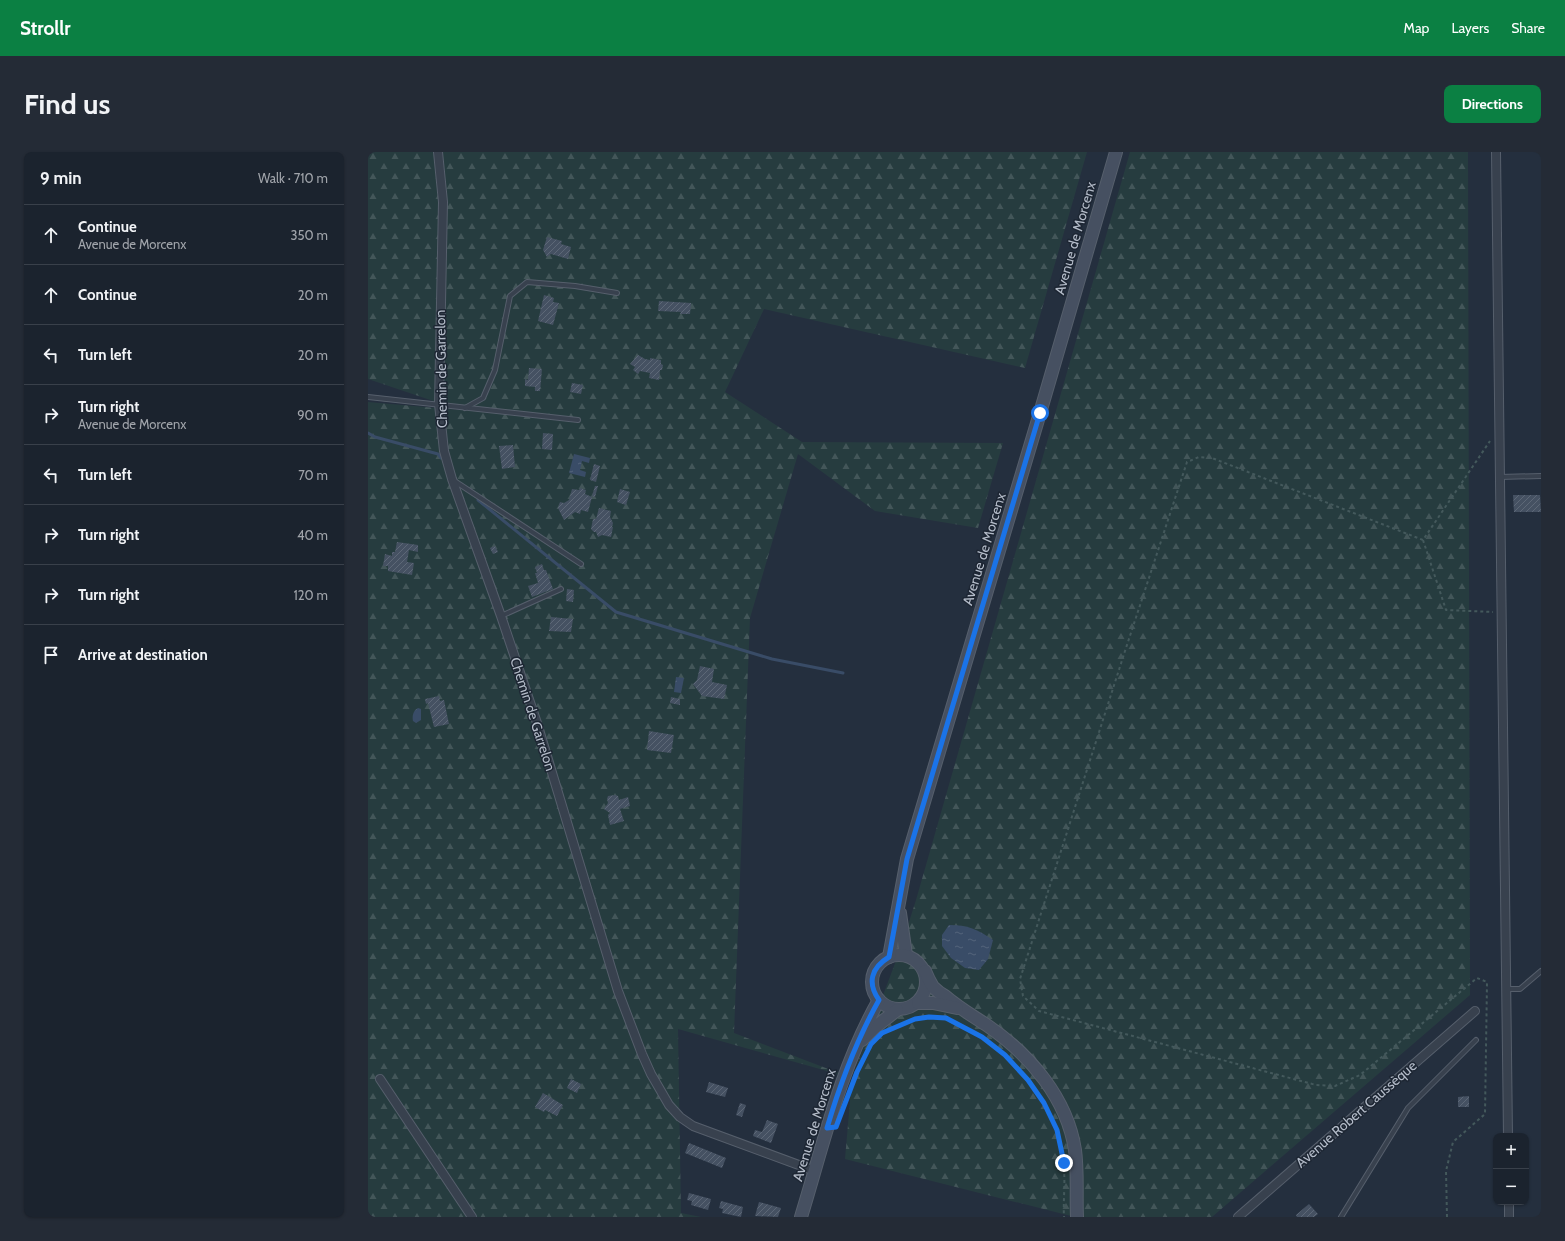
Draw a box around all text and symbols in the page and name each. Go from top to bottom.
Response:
text: Strollr [20,17,71,40]
text: Map [1404,19,1429,37]
text: Layers [1451,19,1489,37]
text: Share [1511,19,1545,37]
button: Directions [1444,85,1541,123]
text: Find us [24,87,110,121]
text: 9 min [40,168,82,188]
text: Walk · 710 m [258,170,328,186]
street label: Avenue de Morcenx [1050,179,1100,297]
text: Continue [78,218,137,236]
icon: ahead [40,224,62,246]
text: 350 m [291,227,328,243]
text: Avenue de Morcenx [78,236,186,252]
icon: ahead [40,284,62,306]
text: Continue [78,286,137,304]
text: 20 m [298,287,328,303]
street label: Chemin de Garrelon [431,309,451,428]
icon: left [40,344,62,366]
text: Turn left [78,346,132,364]
text: 20 m [298,347,328,363]
text: Turn right [78,398,139,416]
icon: right [40,404,62,426]
route start [1031,404,1049,422]
text: 90 m [297,407,328,423]
text: Avenue de Morcenx [78,416,186,432]
icon: left [40,464,62,486]
text: Turn left [78,466,132,484]
text: 70 m [298,467,328,483]
street label: Avenue de Morcenx [958,490,1010,607]
icon: right [40,524,62,546]
text: Turn right [78,526,139,544]
text: 40 m [297,527,328,543]
icon: right [40,584,62,606]
text: Turn right [78,586,139,604]
text: 120 m [294,587,328,603]
icon: arrive [40,644,62,666]
text: Arrive at destination [78,646,208,664]
street label: Chemin de Garrelon [506,655,560,773]
street label: Avenue Robert Caussèque [1292,1057,1420,1171]
street label: Avenue de Morcenx [788,1066,840,1183]
map controls [1493,1133,1529,1205]
button: + [1493,1133,1529,1169]
route end [1055,1154,1073,1172]
button: − [1493,1169,1529,1205]

